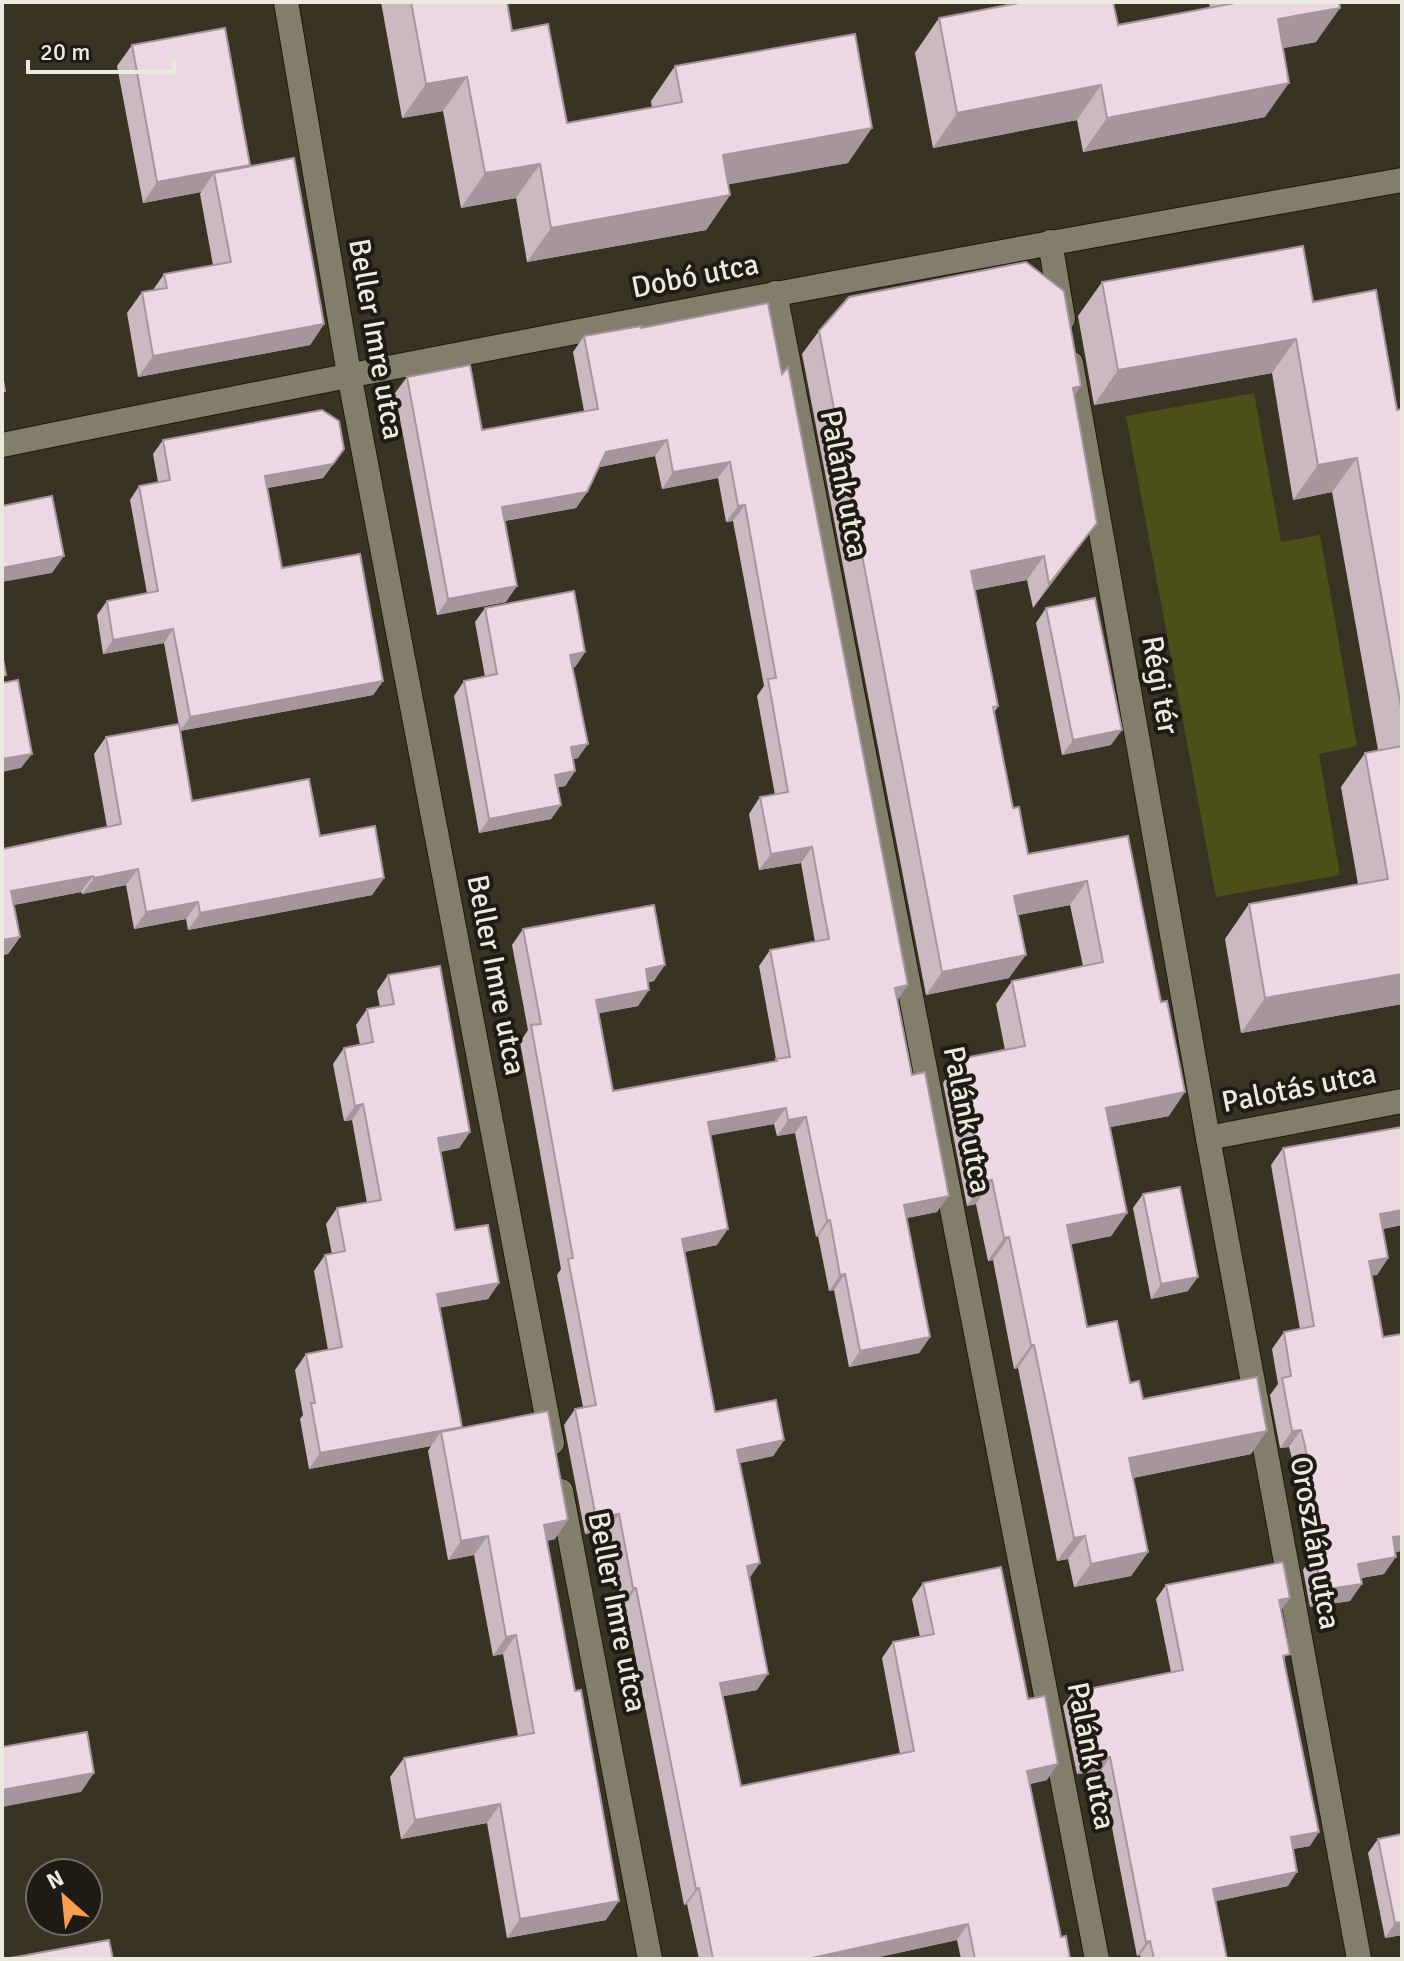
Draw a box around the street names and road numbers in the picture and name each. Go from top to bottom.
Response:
street label: Beller Imre utca [340,236,412,442]
street label: Dobó utca [628,246,762,306]
street label: Palánk utca [812,407,876,561]
street label: Régi tér [1133,633,1187,737]
street label: Beller Imre utca [458,872,534,1078]
street label: Palánk utca [935,1043,999,1197]
street label: Palotás utca [1218,1055,1380,1121]
street label: Oroszlán utca [1282,1453,1348,1633]
street label: Beller Imre utca [579,1509,655,1715]
street label: Palánk utca [1059,1679,1123,1833]

